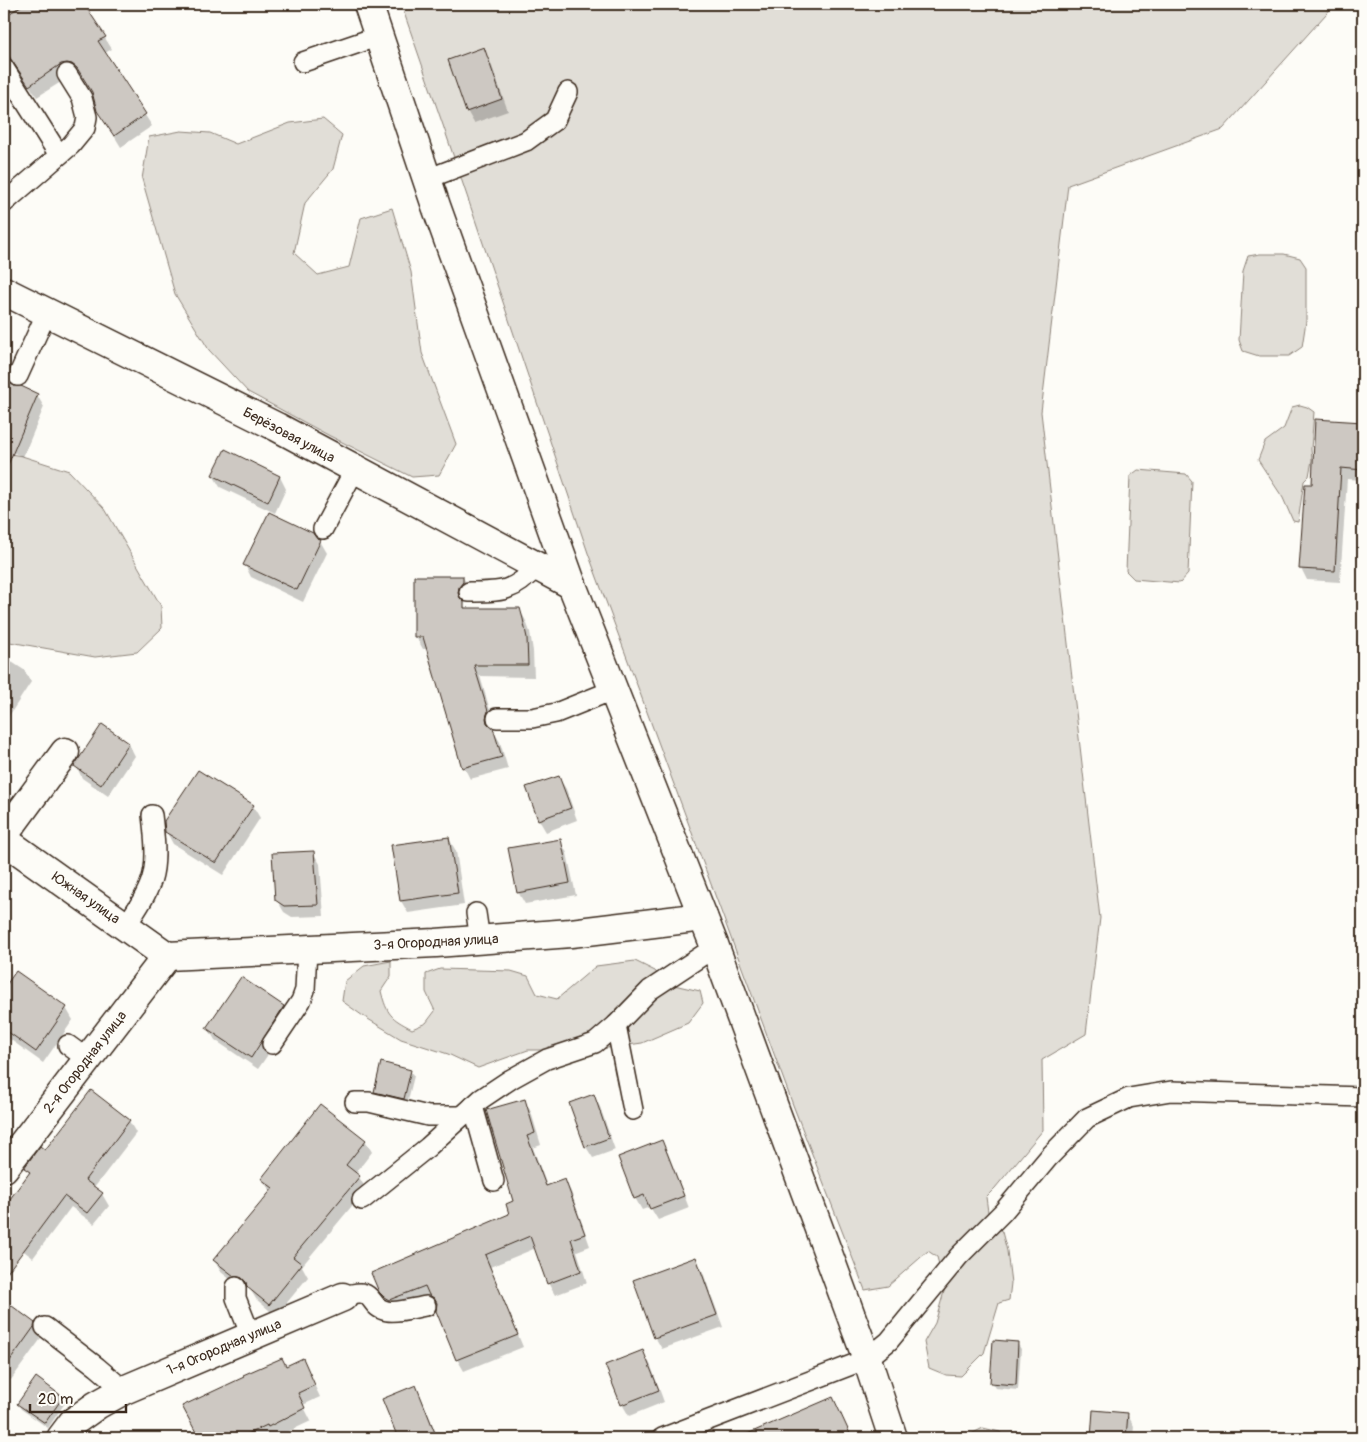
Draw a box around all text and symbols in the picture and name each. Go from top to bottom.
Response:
street label: Берёзовая улица [240,404,338,466]
street label: Южная улица [49,868,123,928]
street label: 3-я Огородная улица [373,930,499,954]
street label: 2-я Огородная улица [40,1007,130,1117]
street label: 1-я Огородная улица [164,1315,284,1379]
scale bar [30,1382,126,1414]
text: 20 m [38,1390,73,1409]

